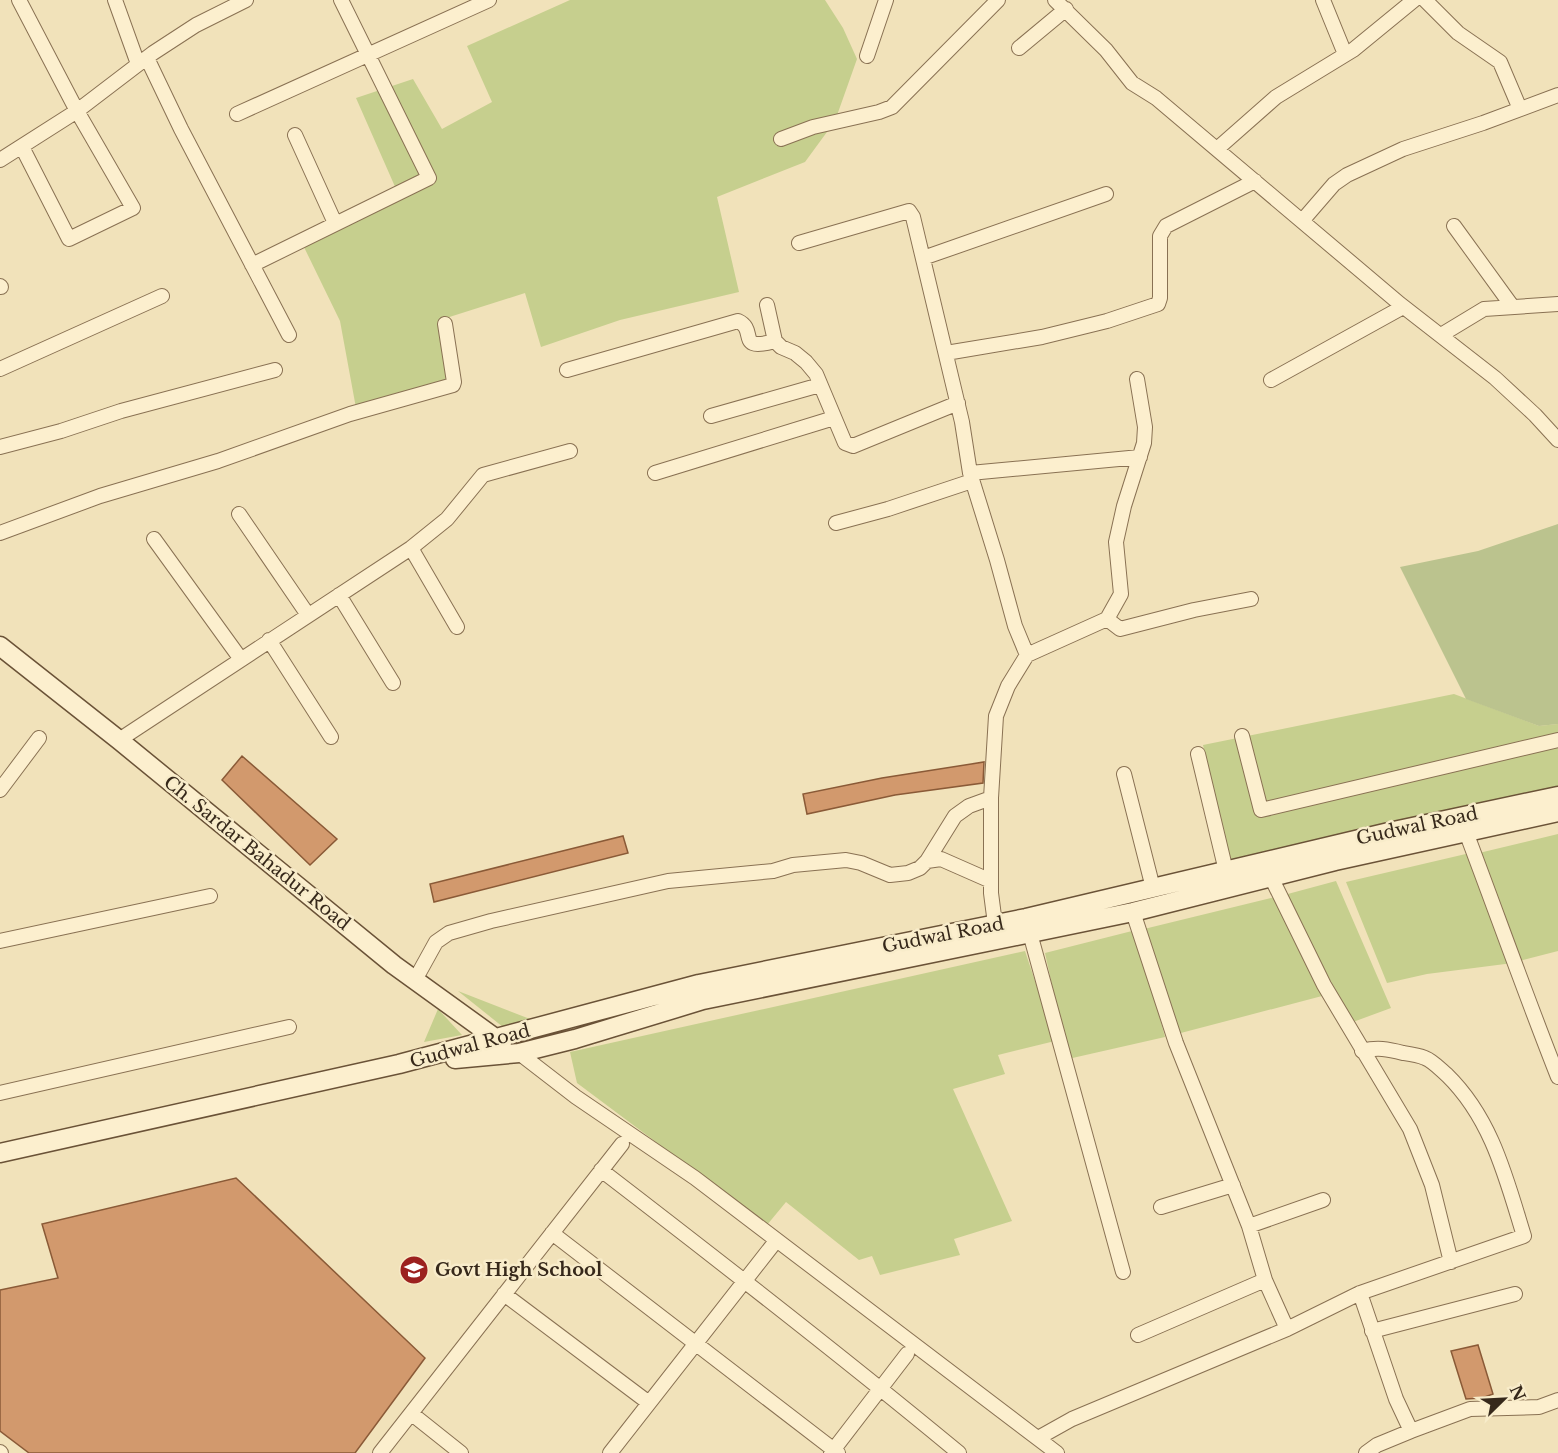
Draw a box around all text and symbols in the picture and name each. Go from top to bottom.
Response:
street label: Ch. Sardar Bahadur Road [159,771,355,935]
street label: Gudwal Road [1354,802,1480,850]
street label: Gudwal Road [880,912,1006,958]
street label: Gudwal Road [407,1019,533,1073]
school or university icon: Govt High School [398,1254,430,1286]
place label: Govt High School [435,1259,603,1281]
north arrow [1474,1369,1534,1429]
text: N [1506,1382,1530,1404]

